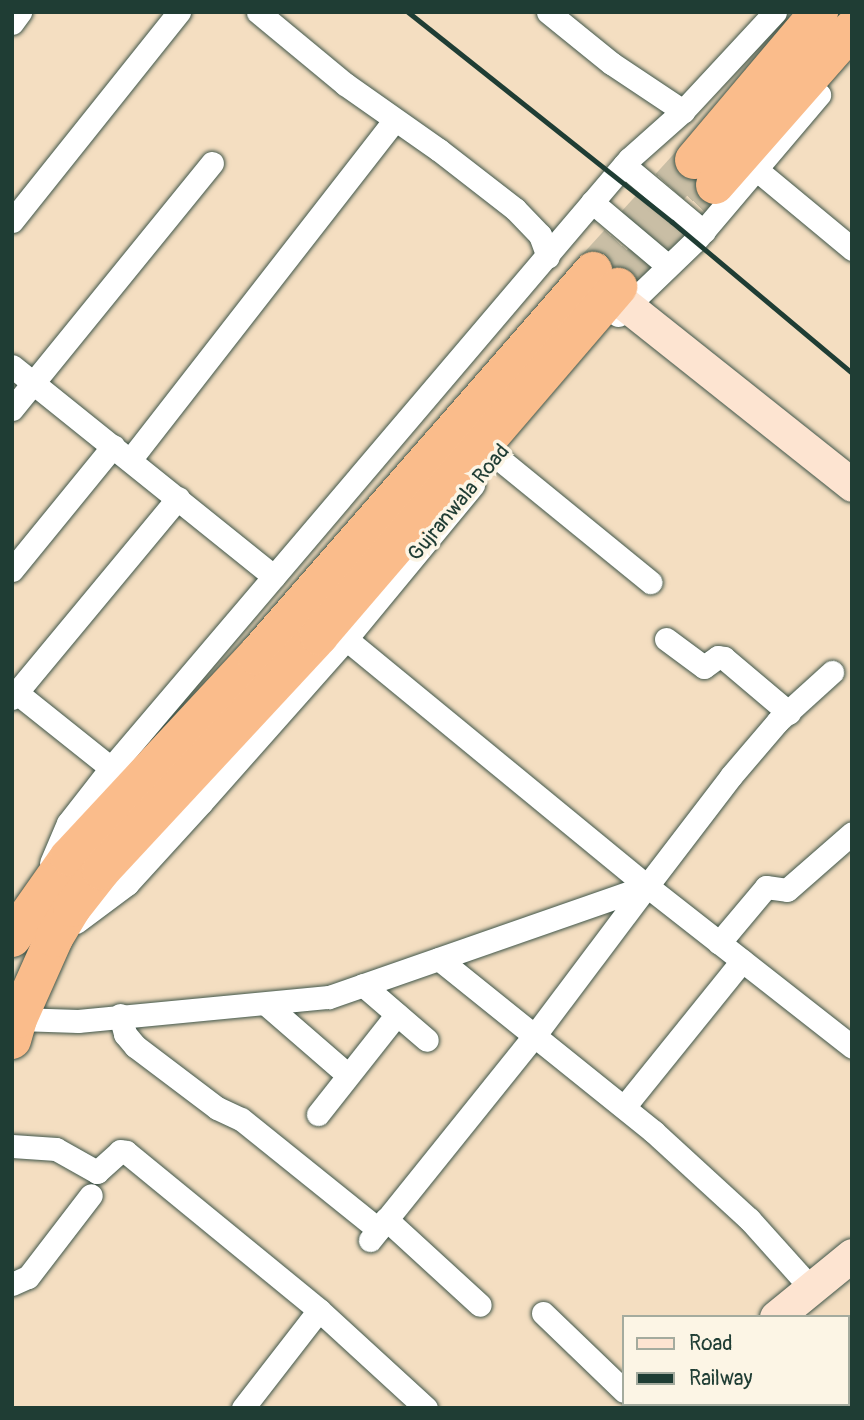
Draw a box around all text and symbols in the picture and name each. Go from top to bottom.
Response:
street label: Gujranwala Road [403,440,515,566]
legend [622,1315,850,1406]
text: Road [689,1330,733,1357]
text: Railway [689,1365,753,1392]

